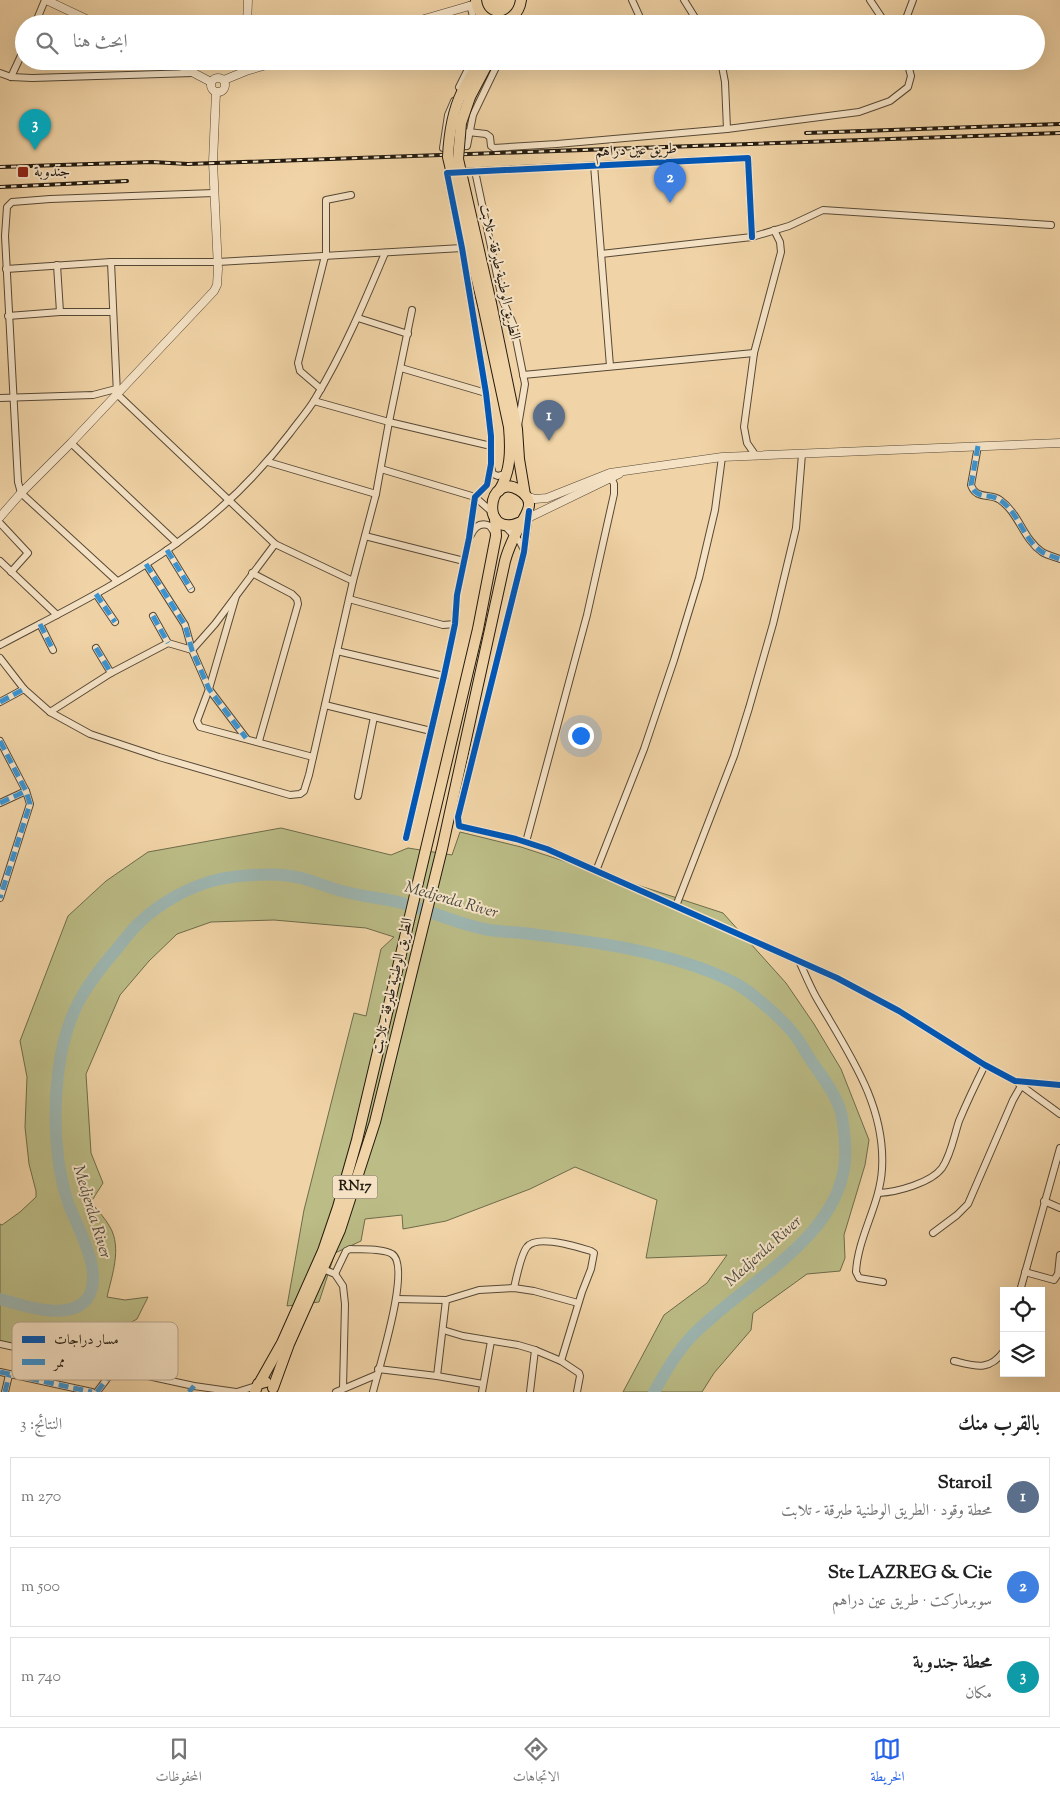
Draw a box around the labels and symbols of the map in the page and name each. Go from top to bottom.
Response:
pin: 3 [19,109,51,150]
street label: طريق عين دراهم [595,139,677,165]
place label: جندوبة [34,162,70,183]
pin: 2 [654,162,686,203]
marker: جندوبة [16,165,30,179]
street label: الطريق الوطنية طبرقة - تلابت [473,202,525,342]
pin: 1 [533,400,565,441]
your location [568,723,594,749]
water label: Medjerda River [401,877,501,925]
street label: الطريق الوطنية طبرقة - تلابت [367,916,419,1056]
water label: Medjerda River [66,1162,116,1262]
road number: RN17 [332,1176,378,1198]
water label: Medjerda River [720,1211,808,1293]
legend [12,1322,178,1380]
text: مسار دراجات [54,1331,119,1351]
text: ممر [52,1354,65,1374]

